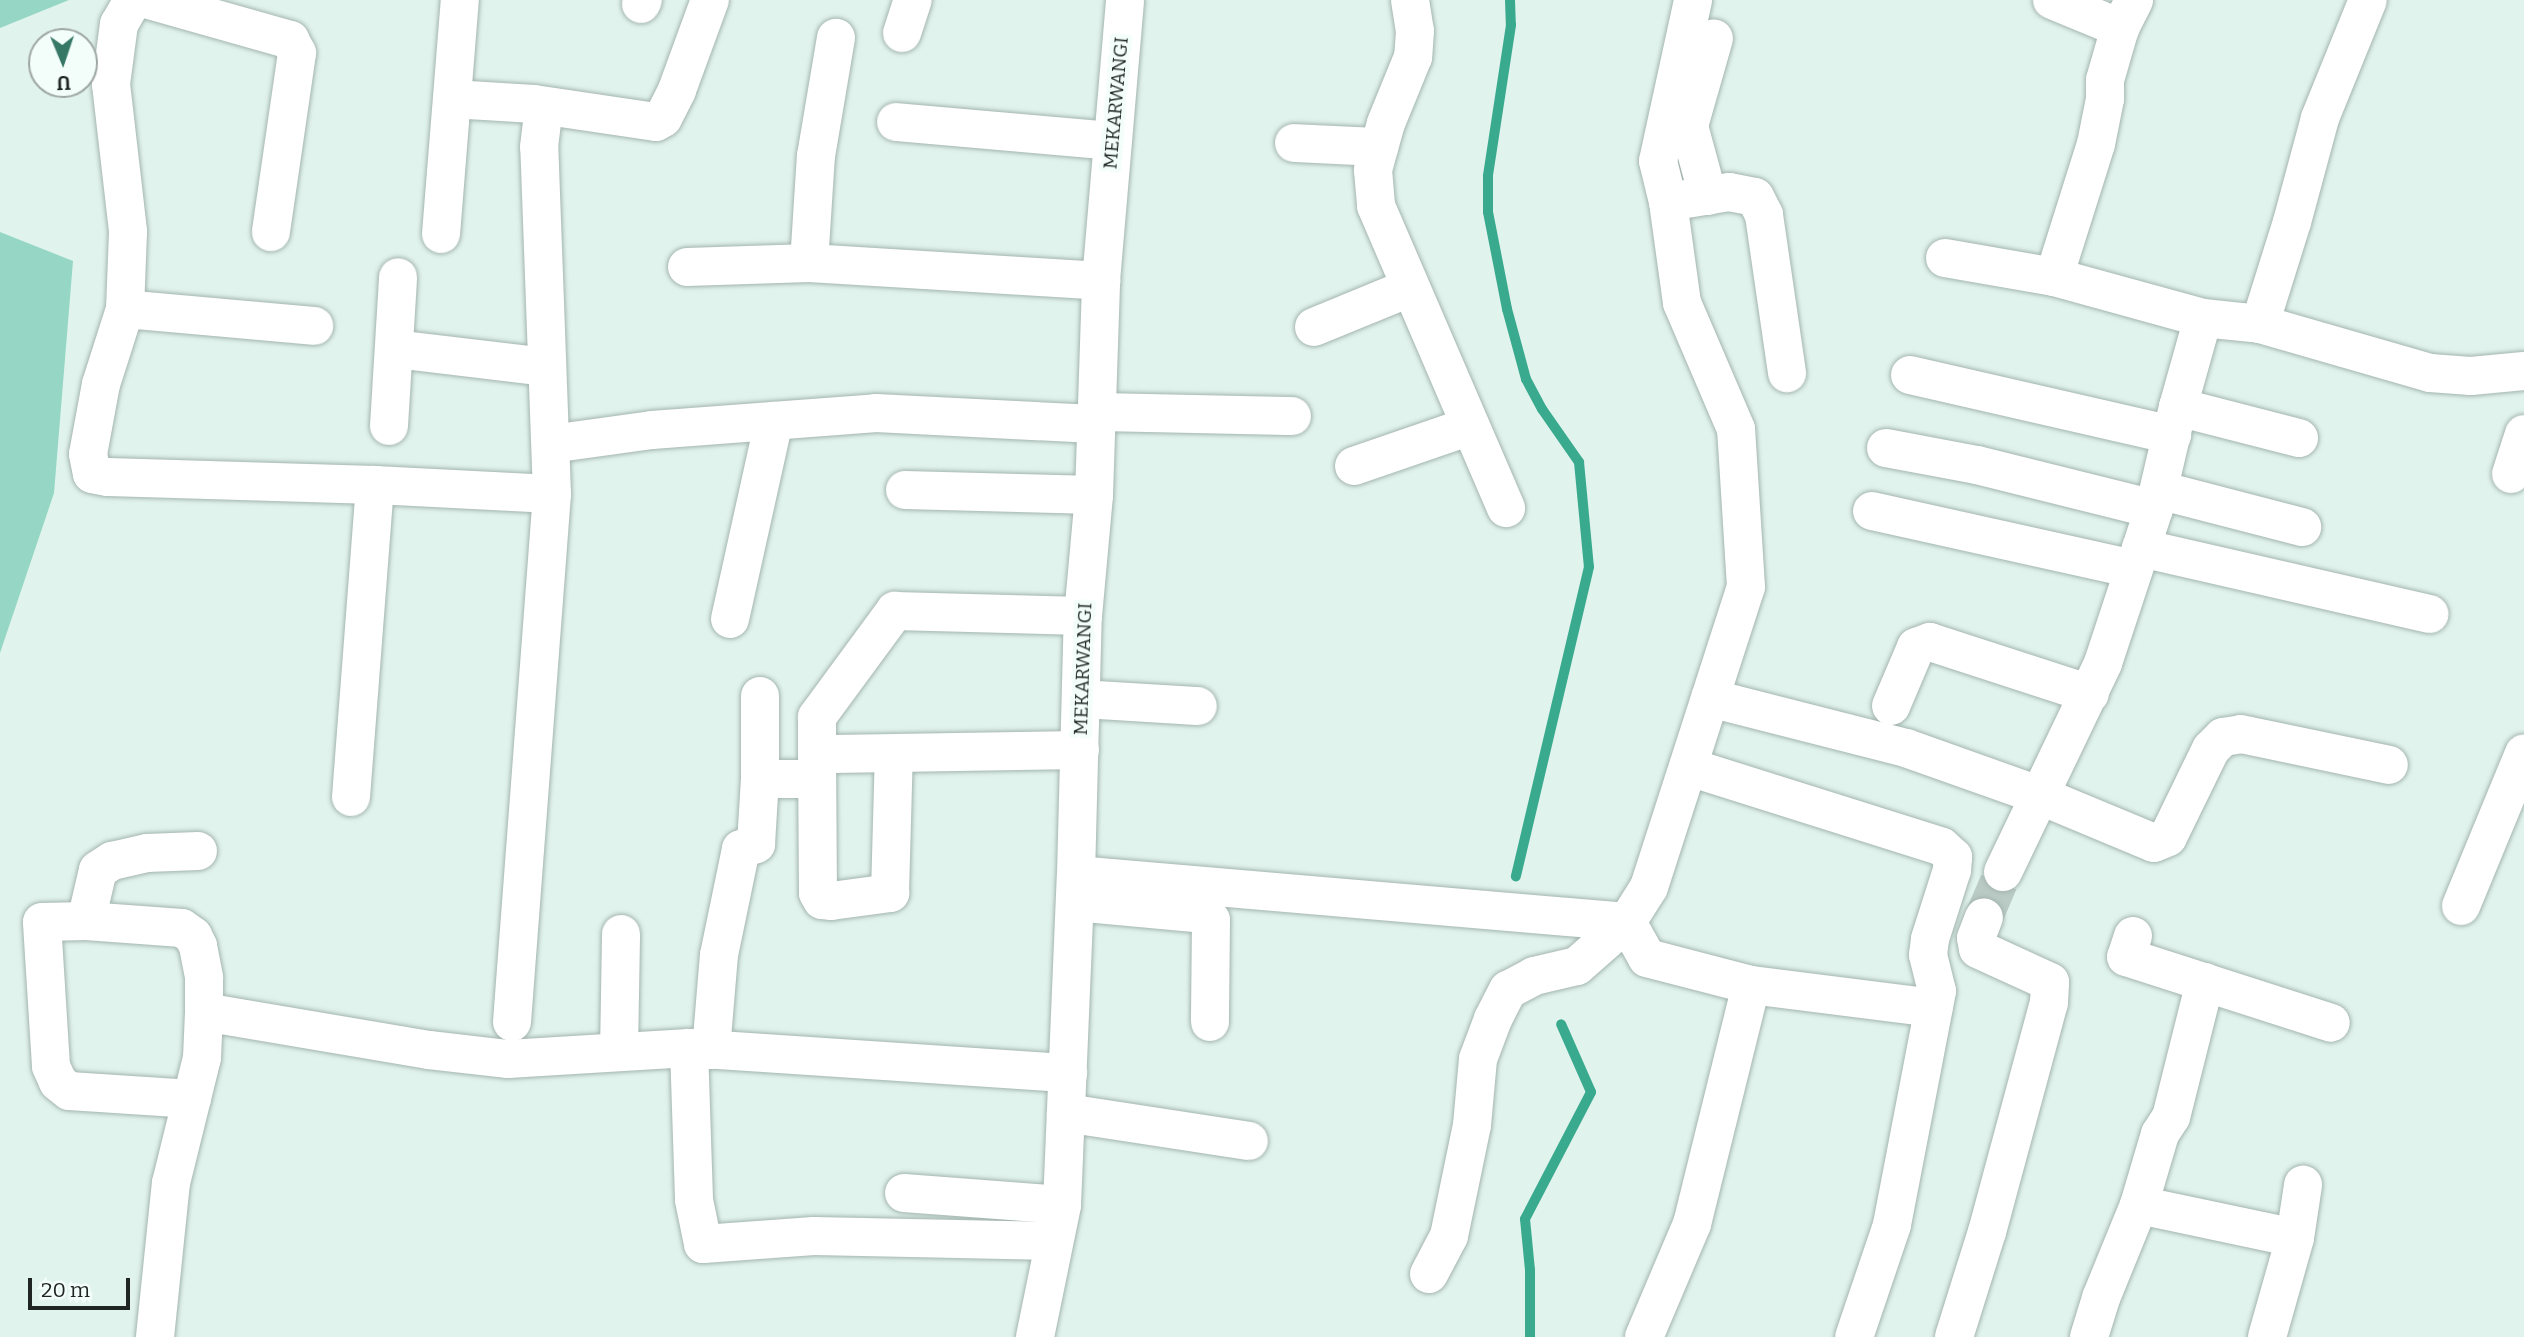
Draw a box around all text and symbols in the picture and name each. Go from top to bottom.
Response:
north arrow [28,28,98,98]
street label: MEKARWANGI [1099,36,1133,170]
text: U [56,71,71,94]
street label: MEKARWANGI [1069,602,1097,736]
scale bar [32,1264,133,1308]
text: 20 m [41,1277,90,1303]

